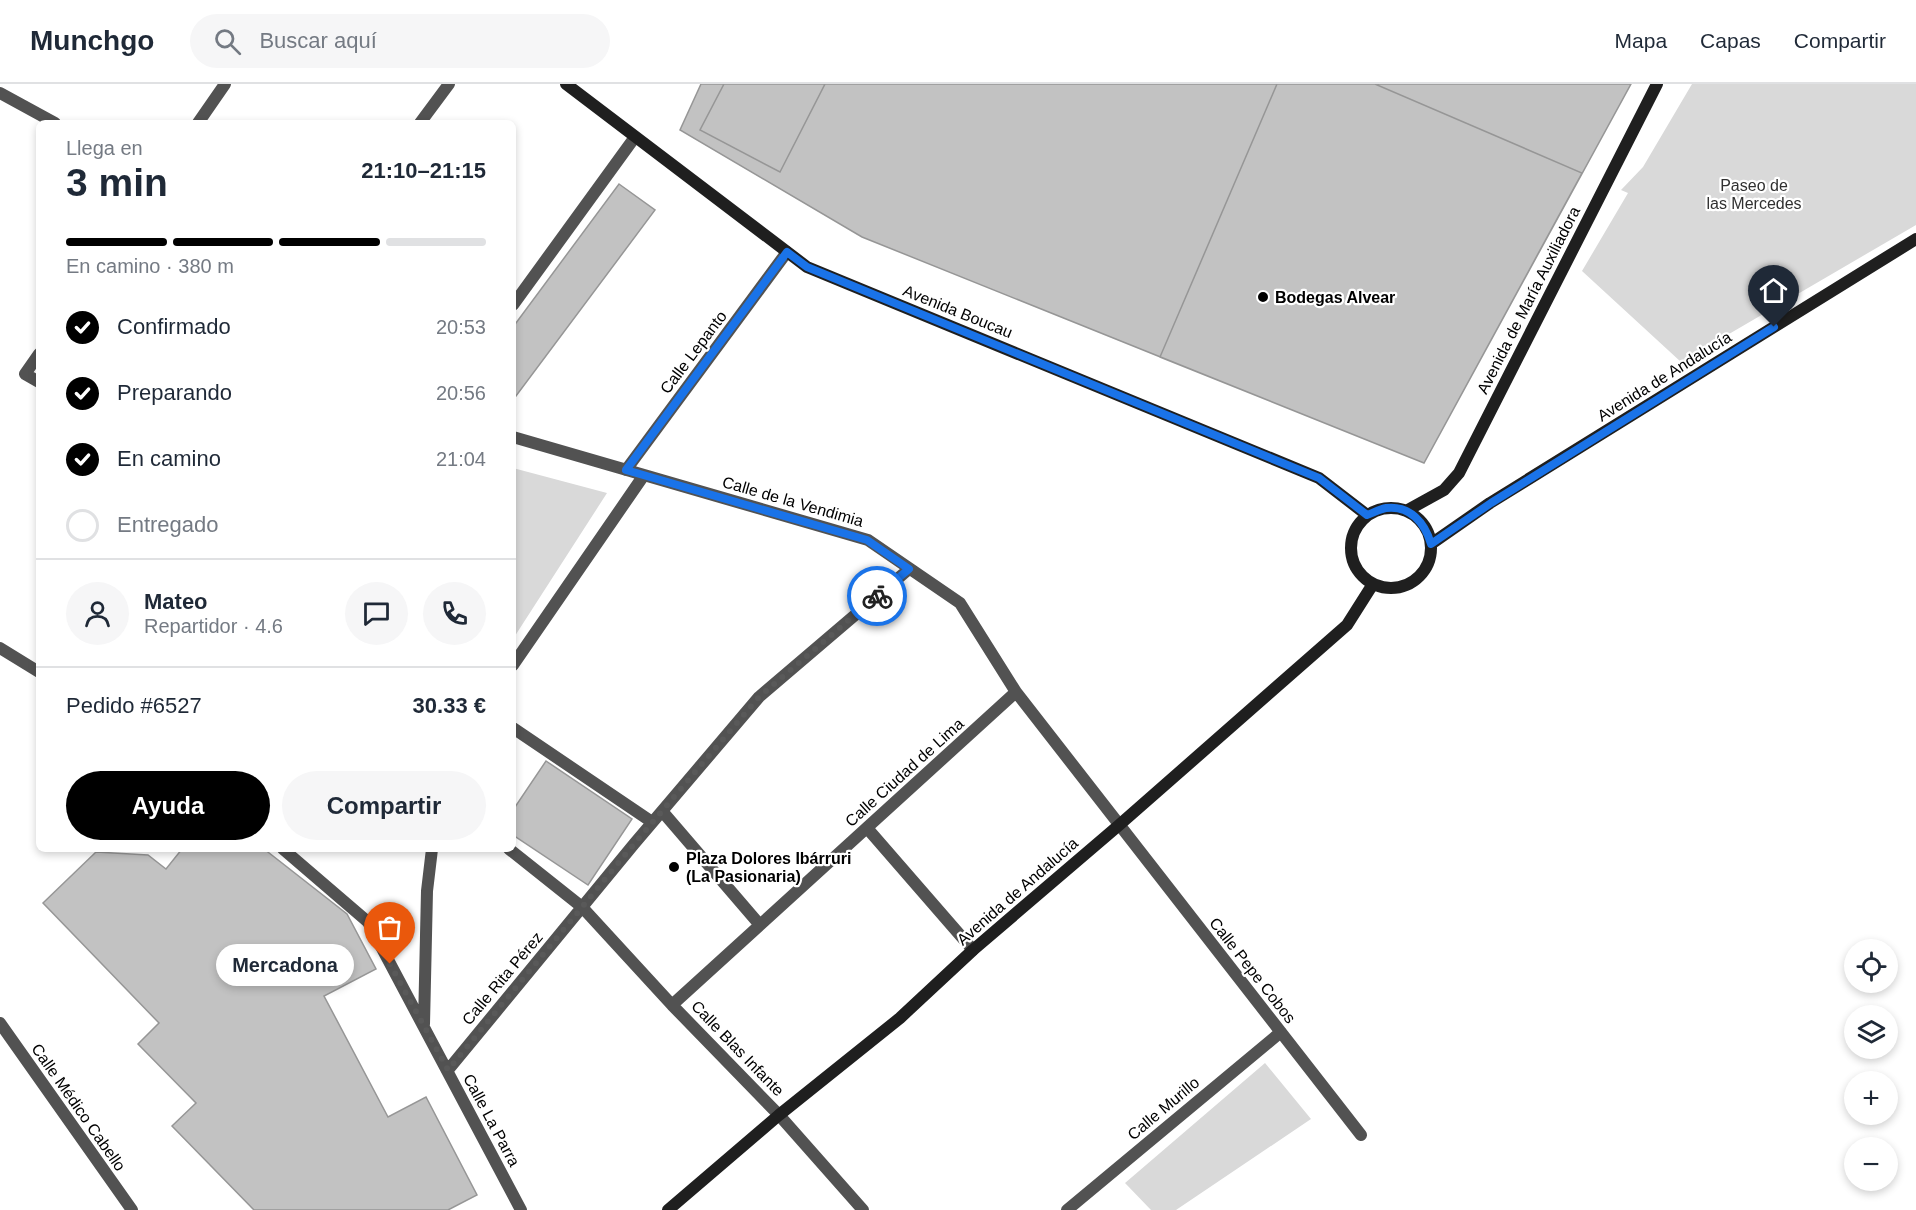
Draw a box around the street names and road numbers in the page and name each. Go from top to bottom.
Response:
street label: Avenida de María Auxiliadora [1474,204,1583,397]
street label: Avenida Boucau [901,282,1015,341]
street label: Calle Lepanto [657,308,730,397]
street label: Avenida de Andalucía [1594,328,1734,425]
street label: Calle de la Vendimia [720,473,865,530]
street label: Calle Ciudad de Lima [842,715,967,830]
street label: Avenida de Andalucía [953,834,1081,948]
street label: Calle Pepe Cobos [1206,914,1299,1026]
street label: Calle Rita Pérez [459,929,546,1028]
street label: Calle Blas Infante [688,997,787,1099]
street label: Calle Médico Cabello [28,1040,129,1174]
street label: Calle La Parra [460,1071,523,1169]
street label: Calle Murillo [1124,1074,1203,1143]

